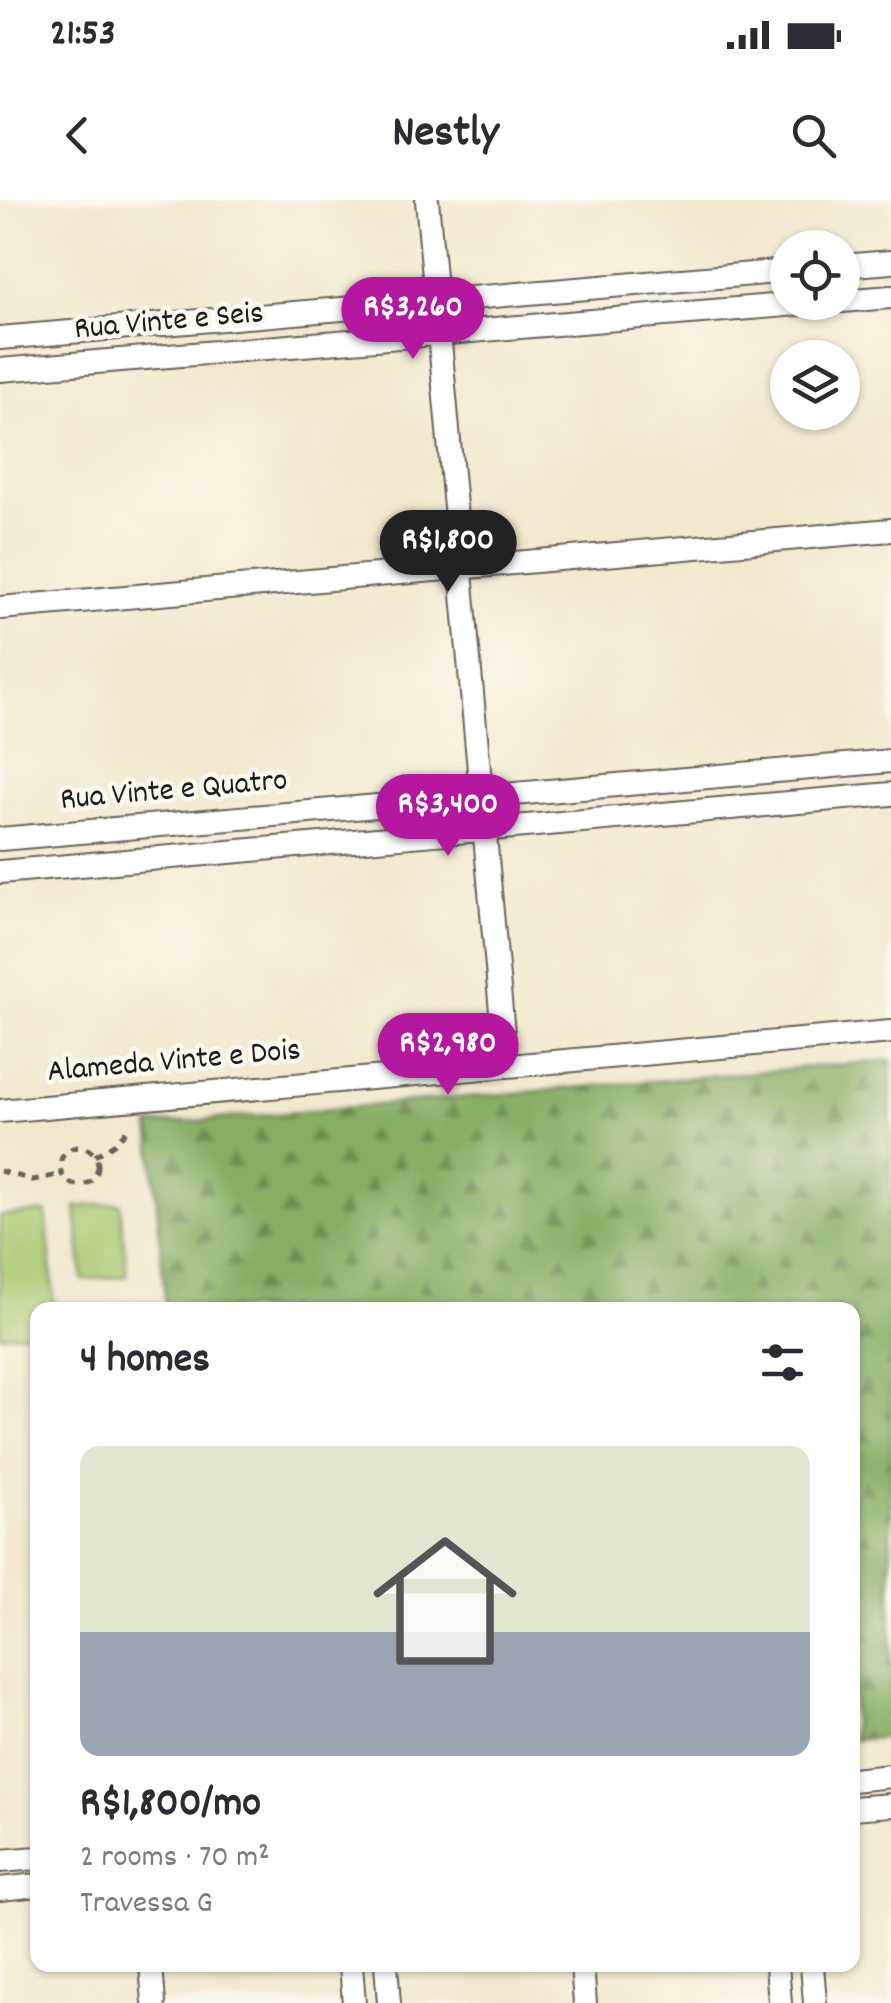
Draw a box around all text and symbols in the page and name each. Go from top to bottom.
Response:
text: 21:53 [50,8,116,63]
text: Nestly [392,103,499,167]
icon: back [50,108,105,163]
icon: search [786,108,841,163]
map controls [770,230,860,430]
button: locate [770,230,860,320]
pin: R$3,260 [321,277,505,362]
text: R$3,260 [363,286,463,332]
street label: Rua Vinte e Seis [72,292,266,354]
button: layers [770,340,860,430]
pin: R$1,800 [356,510,540,595]
text: R$1,800 [402,519,494,565]
street label: Rua Vinte e Quatro [59,759,289,825]
pin: R$3,400 [356,774,540,859]
text: R$3,400 [398,783,498,829]
pin: R$2,980 [356,1013,540,1098]
text: R$2,980 [400,1022,496,1068]
street label: Alameda Vinte e Dois [45,1029,303,1097]
text: 4 homes [80,1332,210,1392]
icon: filters [755,1335,810,1390]
icon: home [355,1511,535,1691]
text: R$1,800/mo [80,1776,261,1836]
text: 2 rooms · 70 m² [80,1836,270,1882]
text: Travessa G [80,1882,213,1928]

